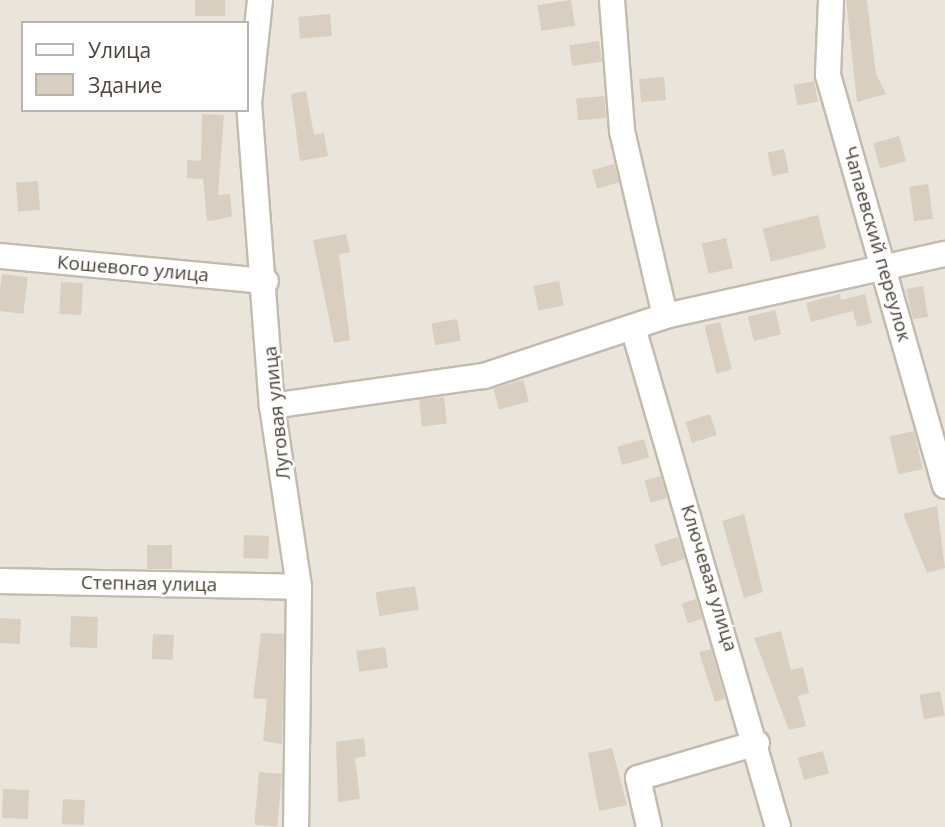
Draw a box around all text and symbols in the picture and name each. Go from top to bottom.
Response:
legend [21,21,248,112]
text: Улица [88,36,151,64]
text: Здание [88,71,162,99]
street label: Чапаевский переулок [838,144,916,344]
street label: Кошевого улица [56,251,210,287]
street label: Луговая улица [259,345,295,481]
street label: Ключевая улица [676,502,742,654]
street label: Степная улица [81,571,217,597]

